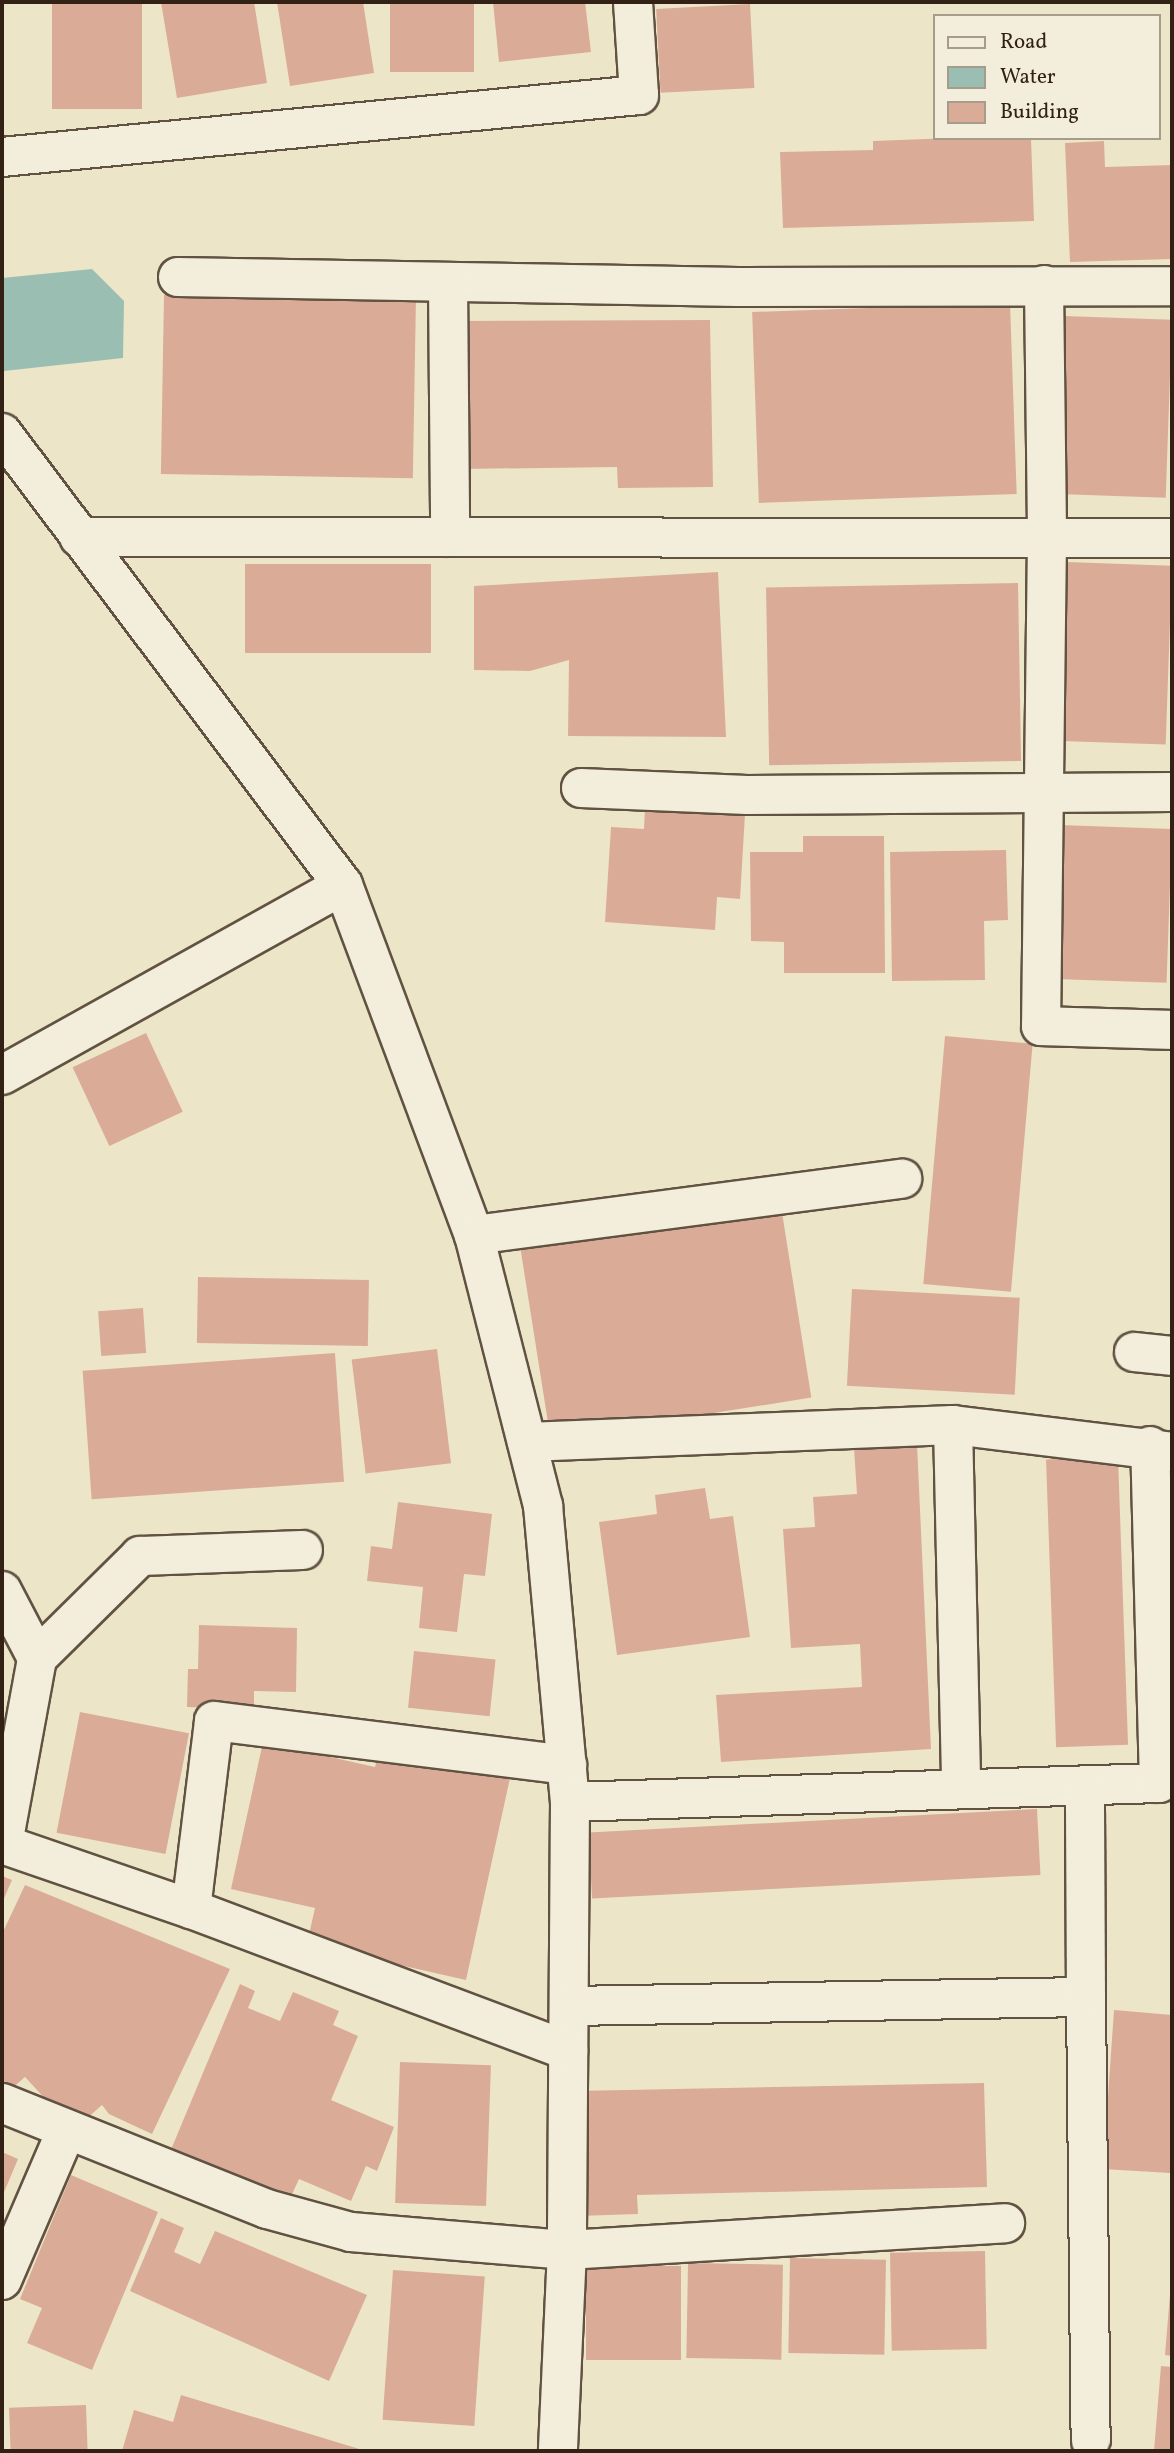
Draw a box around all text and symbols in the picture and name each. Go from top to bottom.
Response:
legend [932,14,1160,140]
text: Road [1000,28,1047,57]
text: Water [1000,63,1056,92]
text: Building [1000,98,1079,127]

